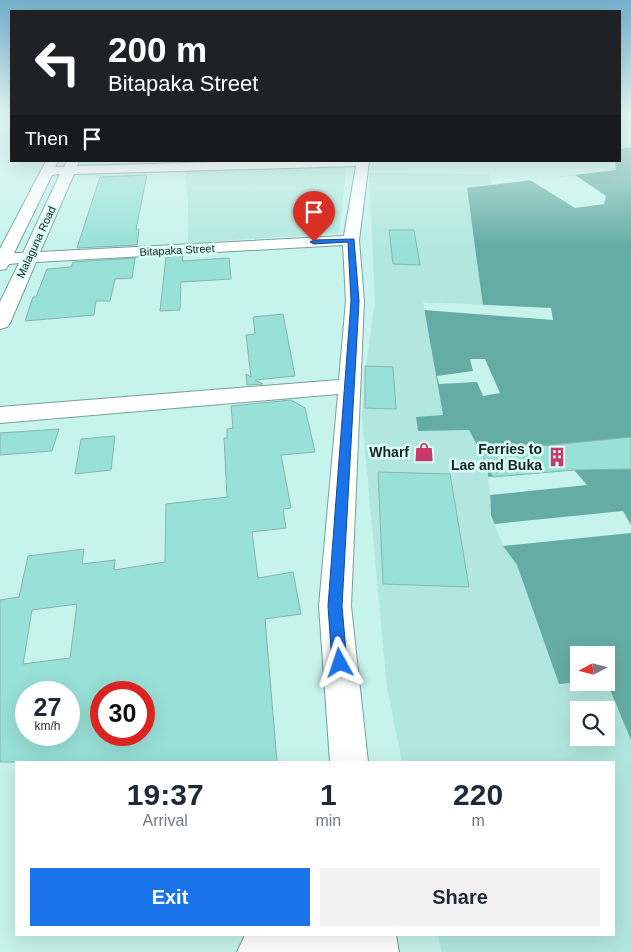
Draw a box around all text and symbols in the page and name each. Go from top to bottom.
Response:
icon: left [25,30,90,95]
text: 200 m [108,30,207,69]
text: Bitapaka Street [108,71,258,96]
icon: arrive [78,125,106,153]
text: Then [25,128,68,149]
pin [293,191,335,242]
icon: arrive [300,198,328,226]
street label: Malaguna Road [14,204,58,280]
street label: Bitapaka Street [139,242,215,258]
shop icon: Wharf [413,441,435,463]
place label: Ferries to Lae and Buka [451,441,542,473]
place label: Wharf [369,444,409,460]
building icon: Ferries to Lae and Buka [546,446,568,468]
position arrow [313,636,365,688]
north arrow [570,646,615,691]
map controls [570,646,615,746]
speed limit sign: 30 [90,681,155,746]
text: 27 [34,693,61,721]
button: search [570,701,615,746]
text: km/h [34,719,61,733]
text: 19:37 [127,778,204,811]
text: 1 [320,778,337,811]
text: 220 [453,778,503,811]
text: Arrival [143,812,188,829]
text: min [315,812,341,829]
text: m [471,812,485,829]
button: Exit [30,868,310,926]
button: Share [320,868,600,926]

